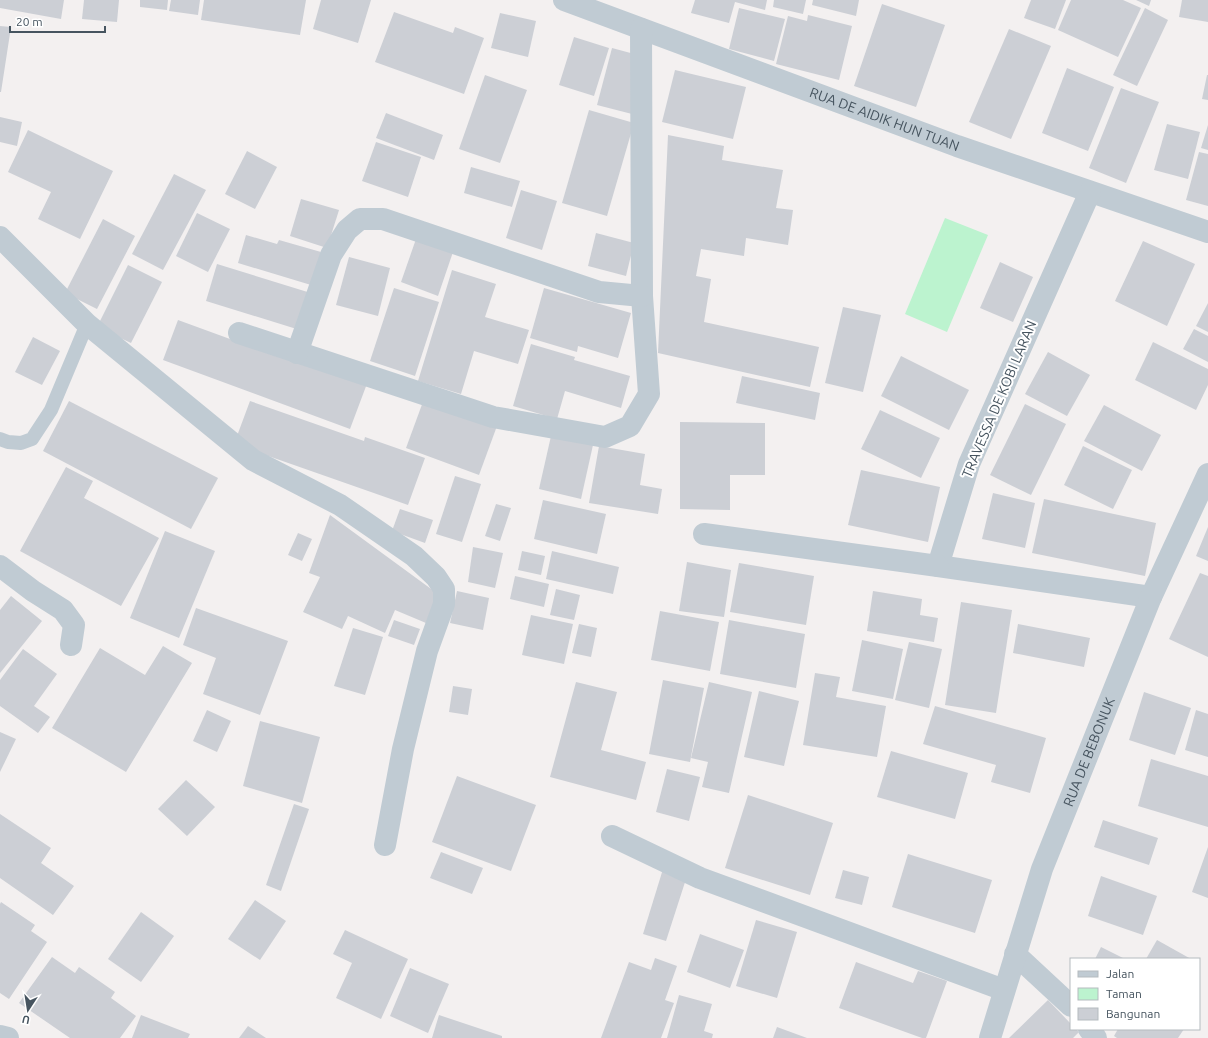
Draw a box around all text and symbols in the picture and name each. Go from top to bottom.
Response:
scale bar [10,8,105,34]
text: 20 m [16,15,43,28]
street label: RUA DE AIDIK HUN TUAN [808,84,962,154]
street label: TRAVESSA DE KOBI LARAN [959,318,1039,480]
street label: RUA DE BEBONUK [1060,695,1118,809]
legend [1070,958,1200,1030]
text: Jalan [1106,967,1134,980]
text: Taman [1106,987,1142,1000]
north arrow [8,990,48,1030]
text: Bangunan [1106,1007,1160,1020]
text: U [21,1013,31,1026]

